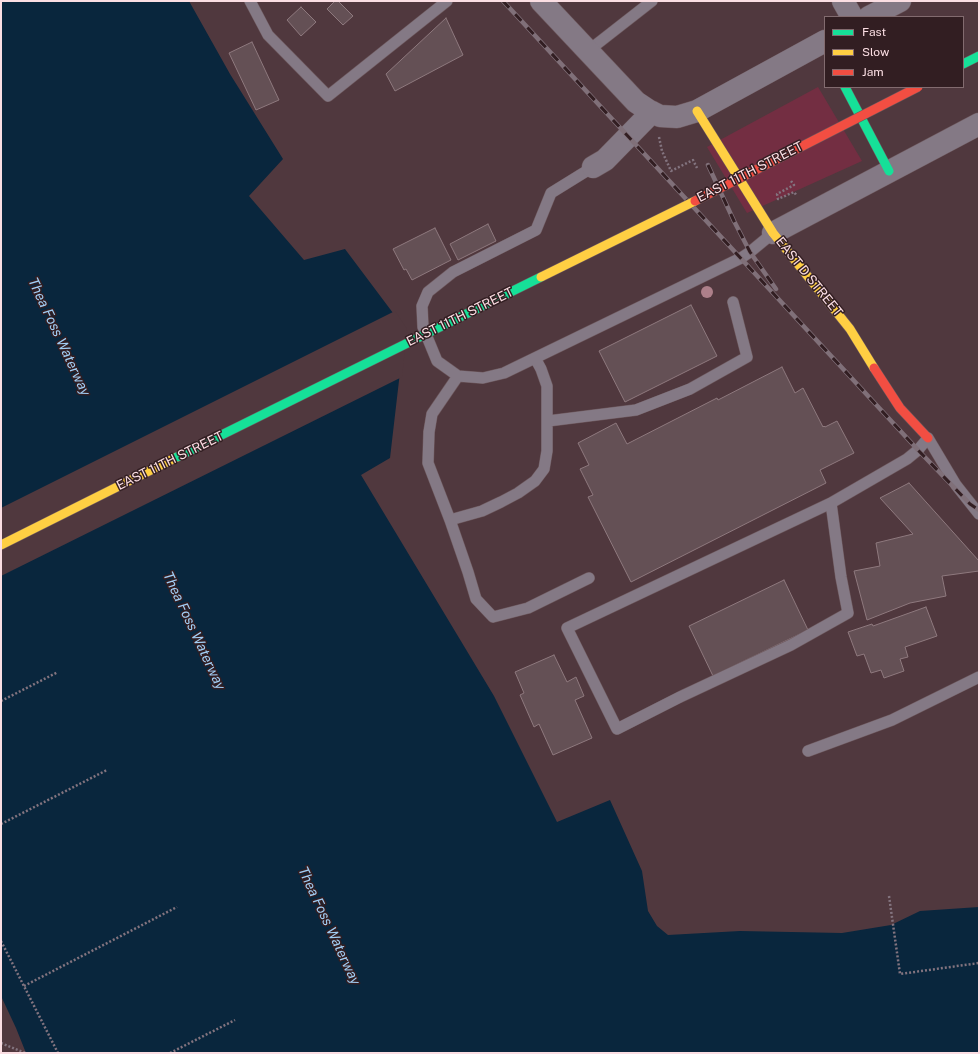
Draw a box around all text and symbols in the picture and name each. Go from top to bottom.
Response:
legend [824,16,964,88]
text: Fast [862,25,886,39]
text: Slow [862,45,889,59]
text: Jam [862,65,884,79]
street label: EAST 11TH STREET [694,138,806,206]
street label: EAST D STREET [772,234,846,320]
water label: Thea Foss Waterway [24,275,94,399]
street label: EAST 11TH STREET [404,284,516,350]
street label: EAST 11TH STREET [114,428,226,494]
water label: Thea Foss Waterway [159,569,229,693]
water label: Thea Foss Waterway [294,864,364,988]

